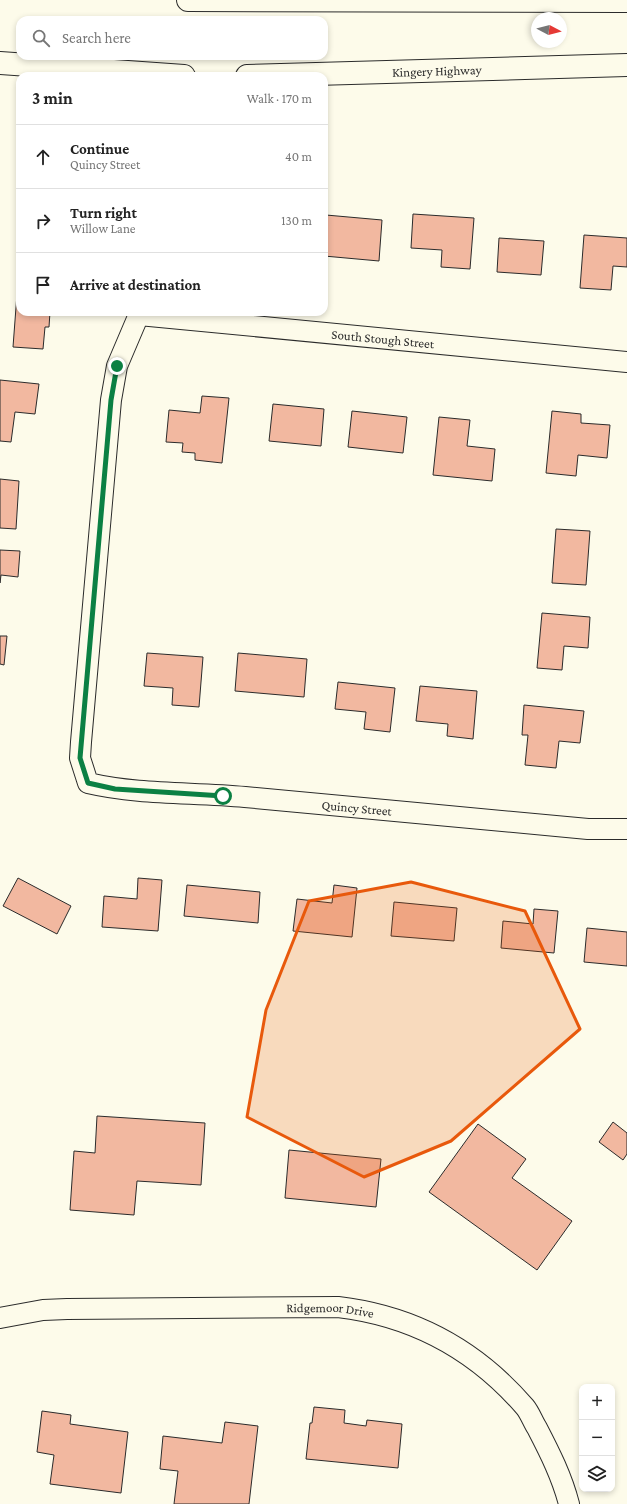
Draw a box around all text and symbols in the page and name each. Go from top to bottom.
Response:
north arrow [531,12,567,48]
search box [16,16,328,60]
icon: search [30,27,52,49]
text: Search here [62,30,131,46]
street label: Kingery Highway [392,62,483,80]
text: 3 min [32,89,73,108]
text: Walk · 170 m [247,91,312,106]
text: Continue [70,141,129,157]
icon: ahead [32,146,54,168]
text: 40 m [285,149,312,164]
text: Quincy Street [70,157,140,172]
text: Turn right [70,205,137,221]
icon: right [32,210,54,232]
text: 130 m [281,213,312,228]
text: Willow Lane [70,221,136,236]
icon: arrive [32,274,54,296]
text: Arrive at destination [70,277,201,293]
street label: South Stough Street [331,327,436,351]
route end [108,357,126,375]
route start [214,787,232,805]
street label: Quincy Street [321,797,393,819]
street label: Ridgemoor Drive [286,1300,376,1321]
map controls [579,1384,615,1492]
button: + [579,1384,615,1420]
button: − [579,1420,615,1456]
button: layers [579,1456,615,1492]

